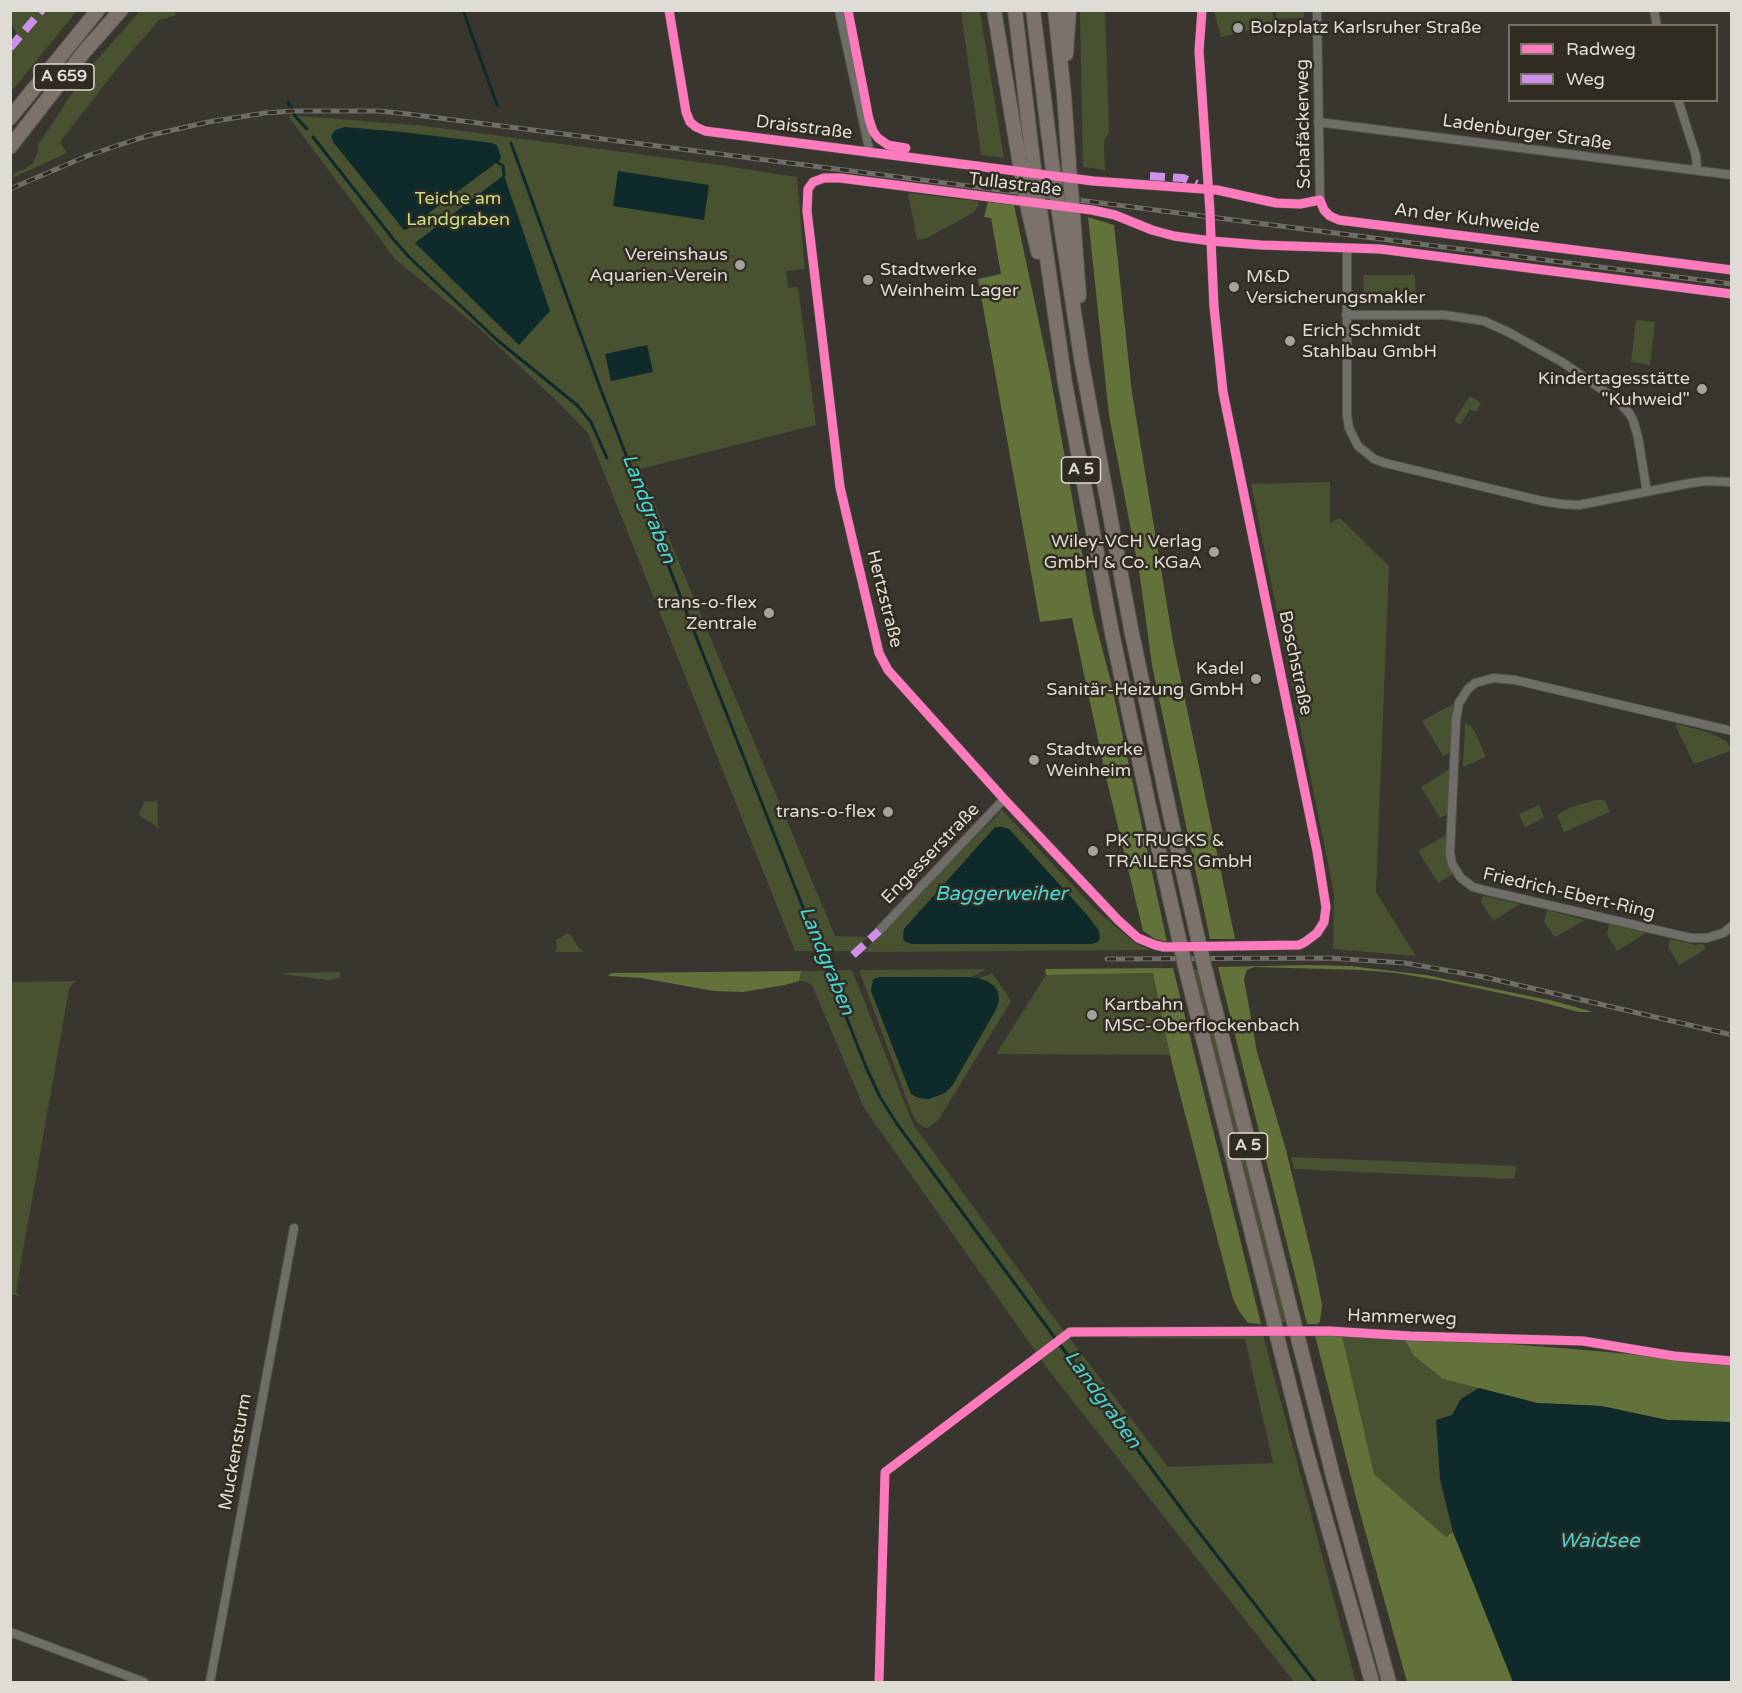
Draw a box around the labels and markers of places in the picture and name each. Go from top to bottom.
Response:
place label: Bolzplatz Karlsruher Straße [1250,17,1482,39]
marker: Bolzplatz Karlsruher Straße [1231,21,1245,35]
place label: Vereinshaus Aquarien-Verein [589,244,728,286]
marker: Vereinshaus Aquarien-Verein [733,258,747,272]
place label: Stadtwerke Weinheim Lager [880,259,1019,302]
place label: M&D Versicherungsmakler [1246,266,1425,308]
marker: Stadtwerke Weinheim Lager [861,273,875,287]
marker: M&D Versicherungsmakler [1227,280,1241,294]
place label: Erich Schmidt Stahlbau GmbH [1302,320,1437,362]
marker: Erich Schmidt Stahlbau GmbH [1283,334,1297,348]
place label: Kindertagesstätte "Kuhweid" [1538,368,1690,410]
marker: Kindertagesstätte "Kuhweid" [1695,382,1709,396]
place label: Wiley-VCH Verlag GmbH & Co. KGaA [1044,531,1202,574]
marker: Wiley-VCH Verlag GmbH & Co. KGaA [1207,545,1221,559]
place label: trans-o-flex Zentrale [657,592,757,634]
marker: trans-o-flex Zentrale [762,606,776,620]
place label: Kadel Sanitär-Heizung GmbH [1046,658,1244,700]
marker: Kadel Sanitär-Heizung GmbH [1249,672,1263,686]
place label: Stadtwerke Weinheim [1046,739,1143,782]
marker: Stadtwerke Weinheim [1027,753,1041,767]
place label: trans-o-flex [776,801,876,823]
marker: trans-o-flex [881,805,895,819]
place label: PK TRUCKS & TRAILERS GmbH [1105,830,1253,872]
marker: PK TRUCKS & TRAILERS GmbH [1086,844,1100,858]
place label: Kartbahn MSC-Oberflockenbach [1104,994,1300,1036]
marker: Kartbahn MSC-Oberflockenbach [1085,1008,1099,1022]

